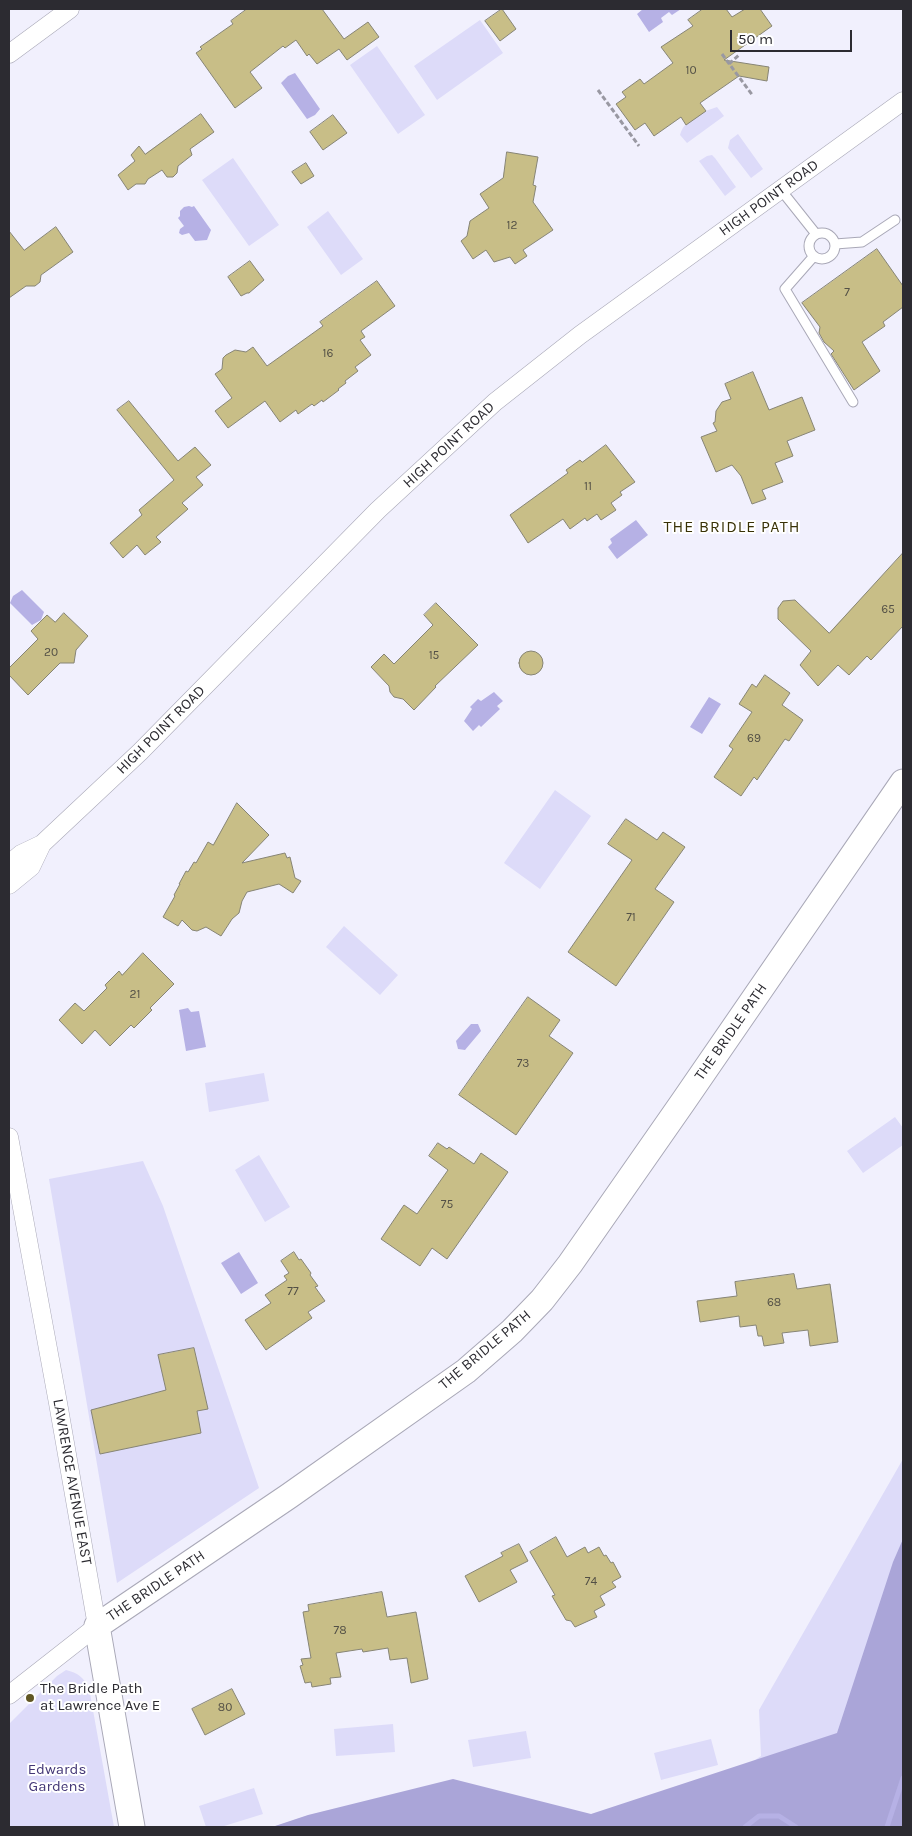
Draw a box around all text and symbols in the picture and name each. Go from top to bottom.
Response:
scale bar [732,20,854,52]
text: 50 m [738,30,773,48]
house number: 10 [685,64,697,78]
street label: HIGH POINT ROAD [716,156,822,240]
house number: 12 [507,219,517,233]
house number: 7 [844,286,850,300]
house number: 16 [323,347,333,361]
street label: HIGH POINT ROAD [400,398,498,492]
house number: 11 [584,480,592,494]
district label: THE BRIDLE PATH [662,517,802,537]
house number: 65 [881,603,895,617]
house number: 20 [44,646,58,660]
house number: 15 [429,649,439,663]
street label: HIGH POINT ROAD [113,682,209,778]
house number: 69 [747,732,761,746]
house number: 71 [626,911,636,925]
street label: THE BRIDLE PATH [691,980,771,1084]
house number: 21 [130,988,140,1002]
house number: 73 [517,1057,529,1071]
house number: 75 [441,1198,453,1212]
house number: 77 [287,1285,299,1299]
house number: 68 [767,1296,781,1310]
street label: THE BRIDLE PATH [435,1306,535,1394]
street label: LAWRENCE AVENUE EAST [49,1398,95,1566]
street label: THE BRIDLE PATH [104,1547,208,1625]
house number: 74 [585,1575,597,1589]
house number: 78 [333,1624,347,1638]
place label: The Bridle Path at Lawrence Ave E [40,1680,160,1715]
marker: The Bridle Path at Lawrence Ave E [24,1692,36,1704]
house number: 80 [218,1701,232,1715]
park label: Edwards Gardens [28,1761,86,1796]

